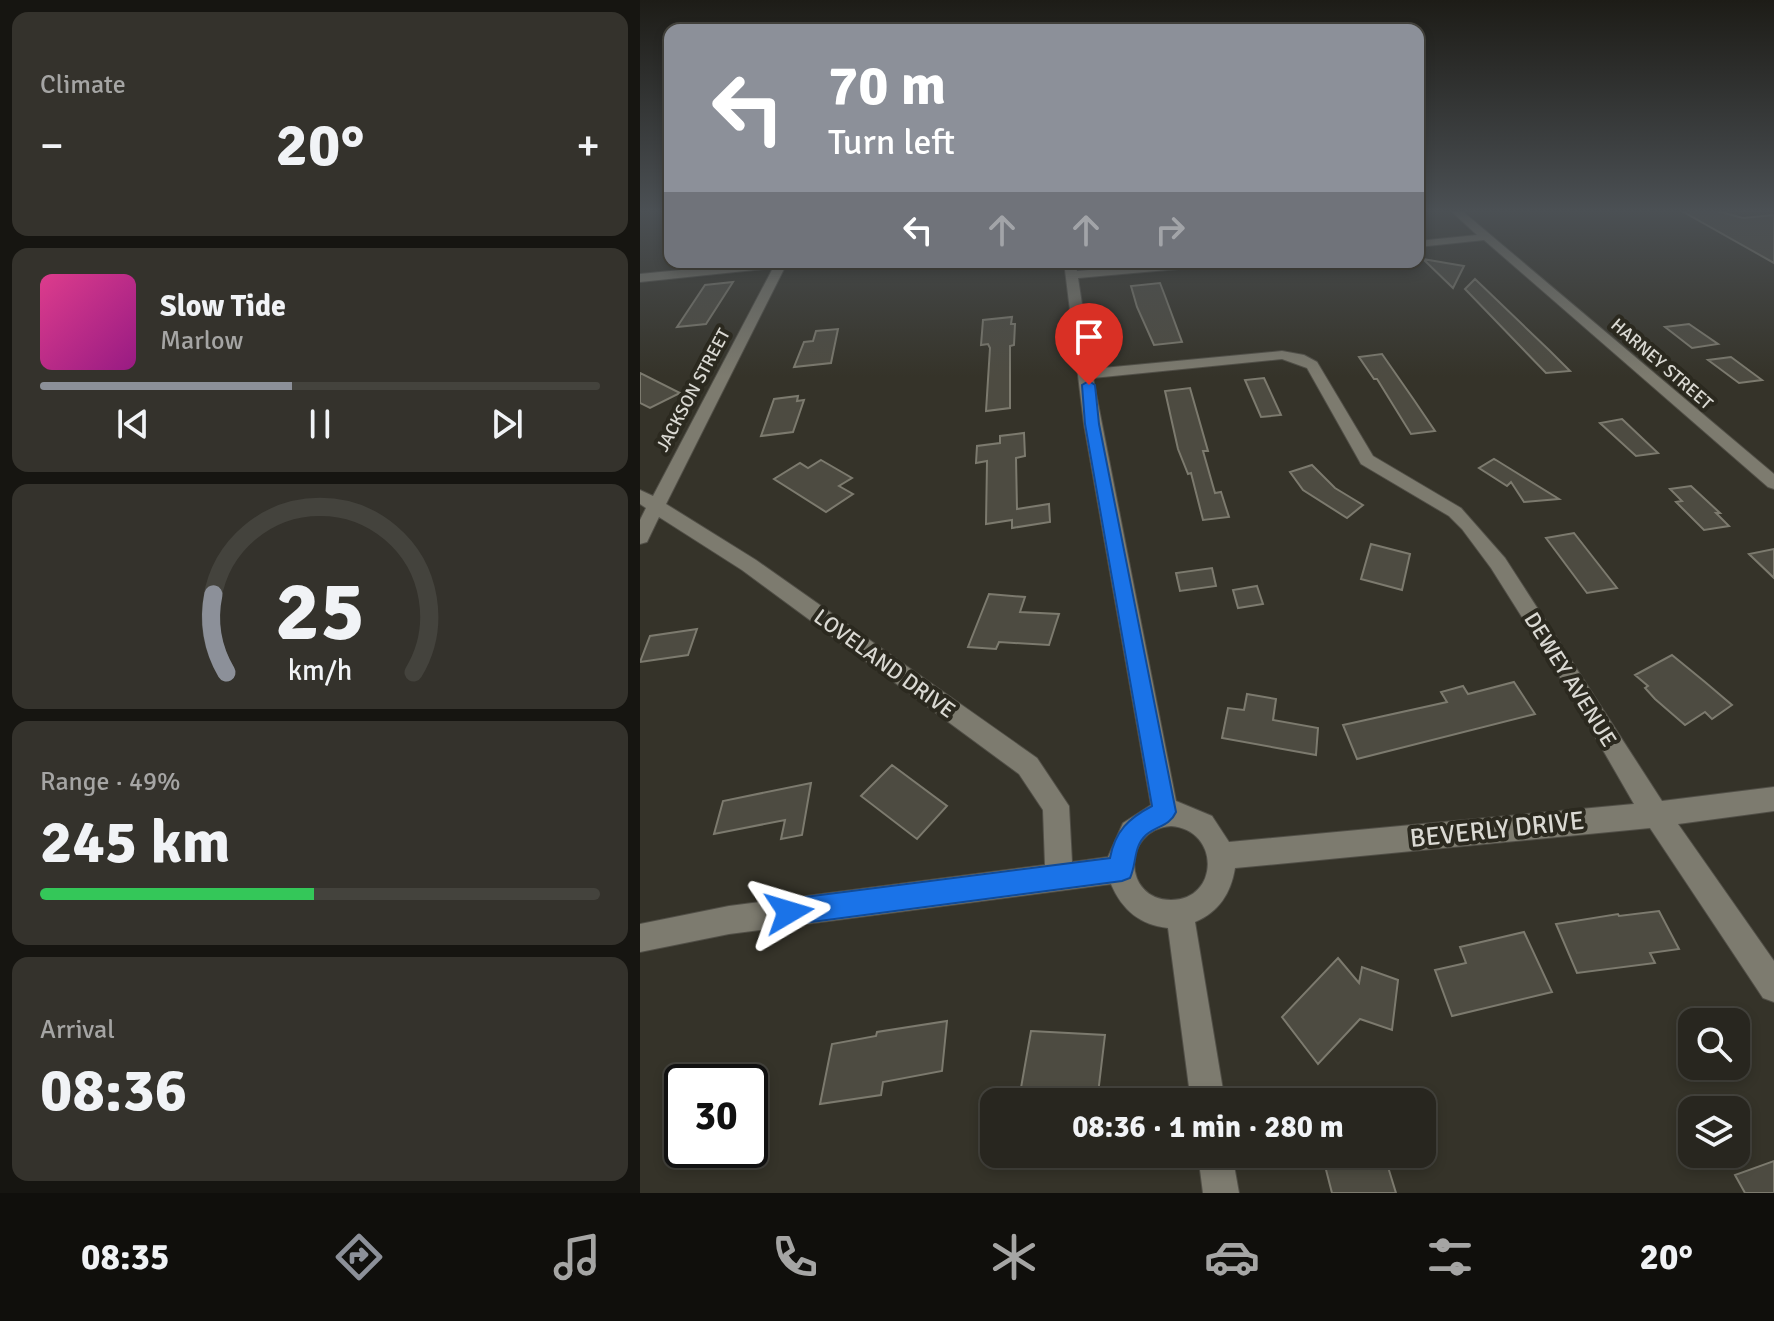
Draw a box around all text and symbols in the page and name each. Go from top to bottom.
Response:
text: 70 m [828,51,946,120]
icon: left [696,56,800,160]
text: Climate [40,69,126,101]
text: 20° [276,109,364,183]
text: − [40,119,64,173]
text: + [576,119,600,173]
text: Turn left [828,120,955,165]
icon: left [896,208,940,252]
icon: ahead [980,208,1024,252]
icon: ahead [1064,208,1108,252]
icon: right [1148,208,1192,252]
text: Slow Tide [160,288,286,325]
pin [1055,303,1123,385]
street label: HARNEY STREET [1607,314,1718,414]
icon: arrive [1067,315,1111,359]
street label: JACKSON STREET [651,324,735,455]
text: Marlow [160,325,243,357]
icon: previous [111,402,155,446]
icon: pause [298,402,342,446]
icon: next [485,402,529,446]
text: 25 [275,560,365,662]
street label: LOVELAND DRIVE [809,603,961,724]
street label: DEWEY AVENUE [1519,607,1623,751]
text: km/h [288,653,352,688]
text: Range · 49% [40,766,181,798]
street label: BEVERLY DRIVE [1408,805,1586,855]
text: 245 km [40,806,230,880]
position arrow [747,870,831,954]
map controls [1678,1008,1750,1168]
button: search [1678,1008,1750,1080]
text: Arrival [40,1014,115,1046]
text: 08:36 [40,1054,187,1128]
speed limit sign: 30 [664,1064,768,1168]
button: layers [1678,1096,1750,1168]
text: 08:36 · 1 min · 280 m [1072,1109,1344,1146]
icon: directions [331,1229,387,1285]
icon: music [549,1229,605,1285]
icon: phone [767,1229,823,1285]
icon: climate [986,1229,1042,1285]
icon: car [1204,1229,1260,1285]
icon: filters [1422,1229,1478,1285]
text: 08:35 [81,1235,169,1280]
text: 20° [1640,1235,1693,1280]

